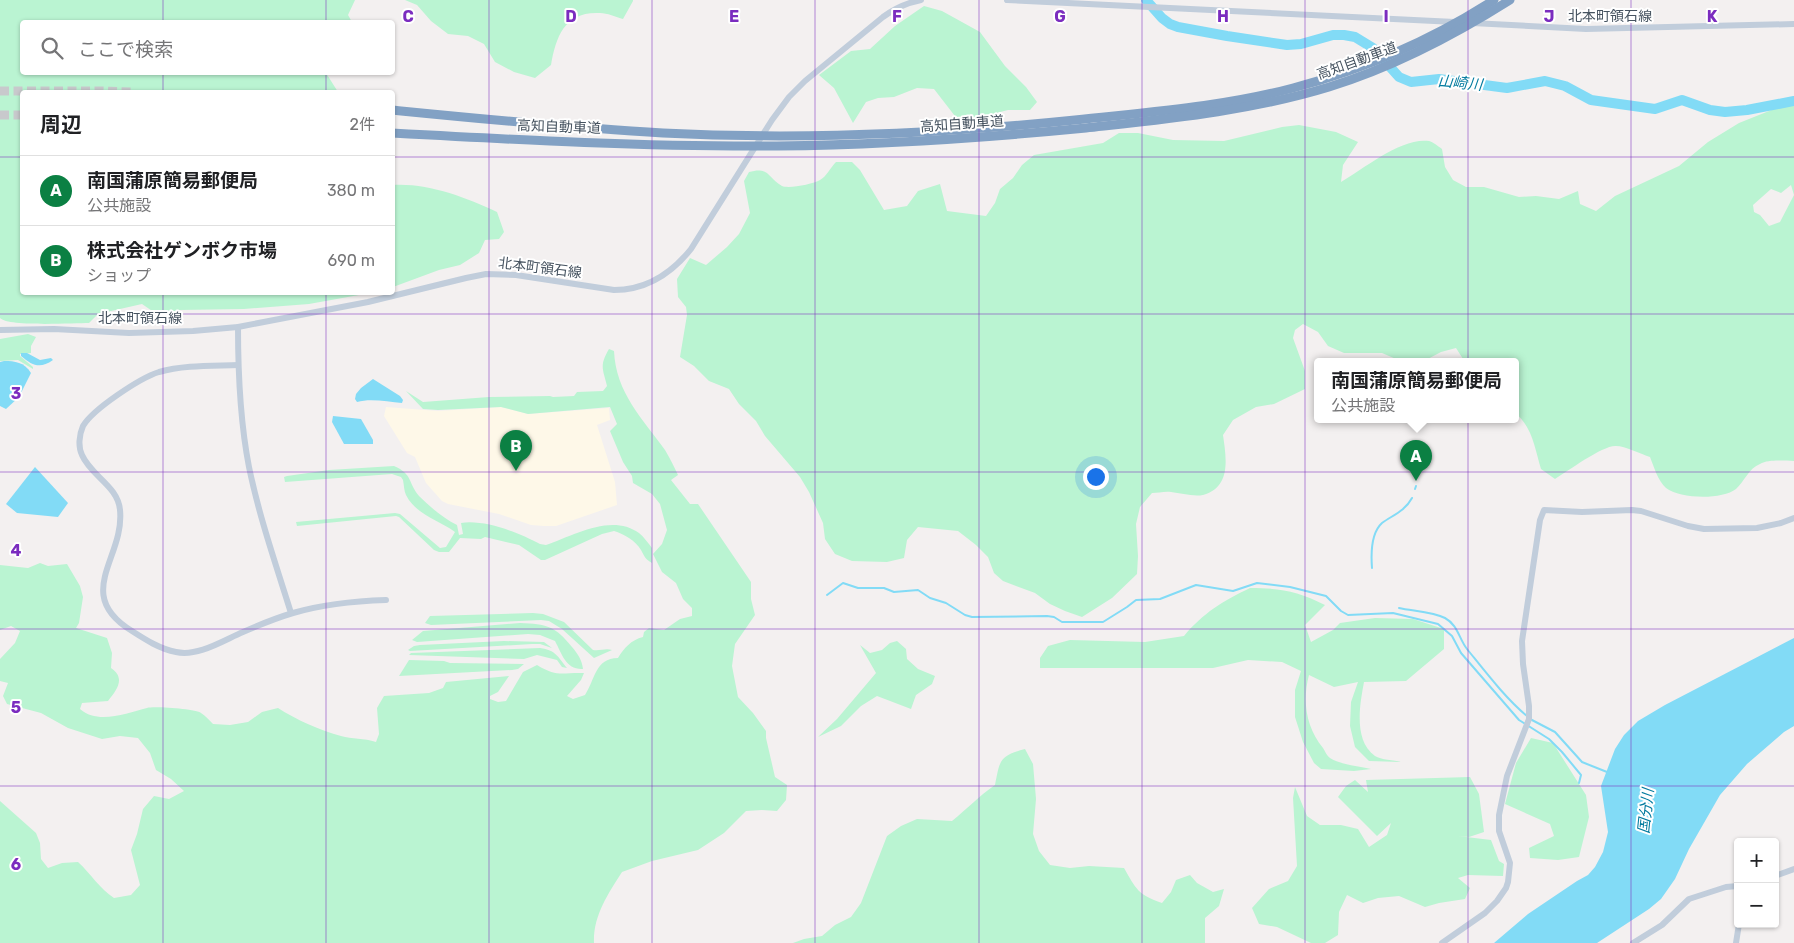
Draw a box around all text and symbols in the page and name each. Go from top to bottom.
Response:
text: C [402,7,414,26]
text: D [565,7,577,26]
text: E [729,7,739,26]
text: F [892,7,902,26]
text: G [1054,7,1066,26]
text: H [1217,7,1229,26]
text: I [1383,7,1389,26]
text: J [1544,7,1554,26]
text: K [1707,7,1718,26]
street label: 北本町領石線 [1568,8,1652,25]
search box [20,20,395,75]
icon: search [38,34,66,62]
text: ここで検索 [78,38,173,61]
street label: 高知自動車道 [1315,39,1399,83]
water label: 山崎川 [1437,72,1485,94]
text: 周辺 [40,112,82,137]
street label: 高知自動車道 [920,113,1004,135]
text: 2件 [350,115,375,134]
street label: 高知自動車道 [517,117,601,137]
text: 南国蒲原簡易郵便局 [87,169,258,192]
text: A [50,181,62,200]
text: 380 m [327,181,375,200]
text: 公共施設 [87,196,151,215]
text: 株式会社ゲンボク市場 [87,239,277,262]
text: B [50,251,62,270]
text: 690 m [328,251,375,270]
street label: 北本町領石線 [497,254,583,282]
text: ショップ [87,266,151,285]
street label: 北本町領石線 [98,310,182,327]
popup [1314,358,1519,423]
text: 南国蒲原簡易郵便局 [1331,369,1502,392]
text: 3 [11,384,21,403]
text: 公共施設 [1331,396,1395,415]
pin: B [500,430,532,471]
pin: A [1400,440,1432,481]
your location [1083,464,1109,490]
text: 4 [11,541,22,560]
text: 5 [11,698,21,717]
water label: 国分川 [1635,786,1658,834]
map controls [1734,838,1779,928]
button: + [1734,838,1779,883]
text: 6 [11,855,21,874]
button: − [1734,883,1779,928]

